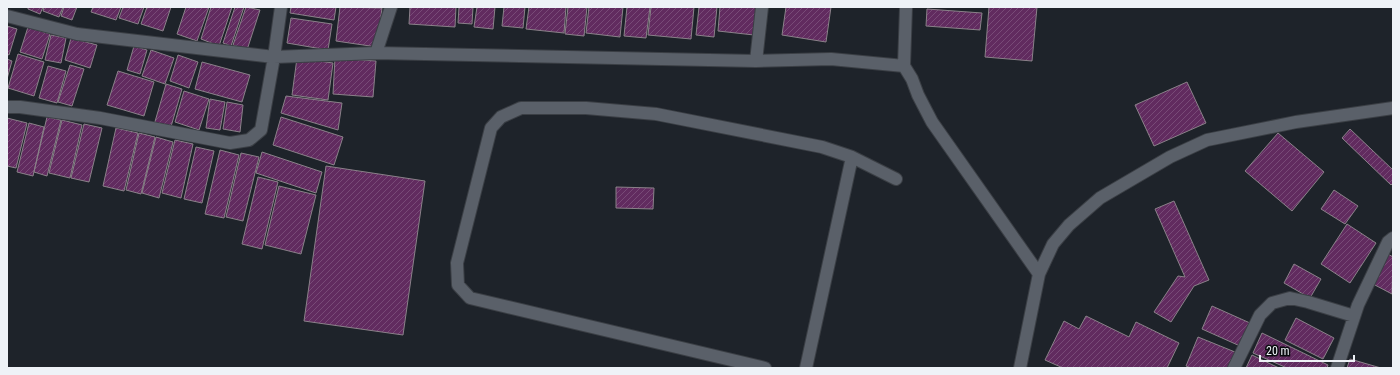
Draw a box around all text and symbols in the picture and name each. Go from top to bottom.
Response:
scale bar [1260,337,1354,363]
text: 20 m [1266,344,1290,358]

